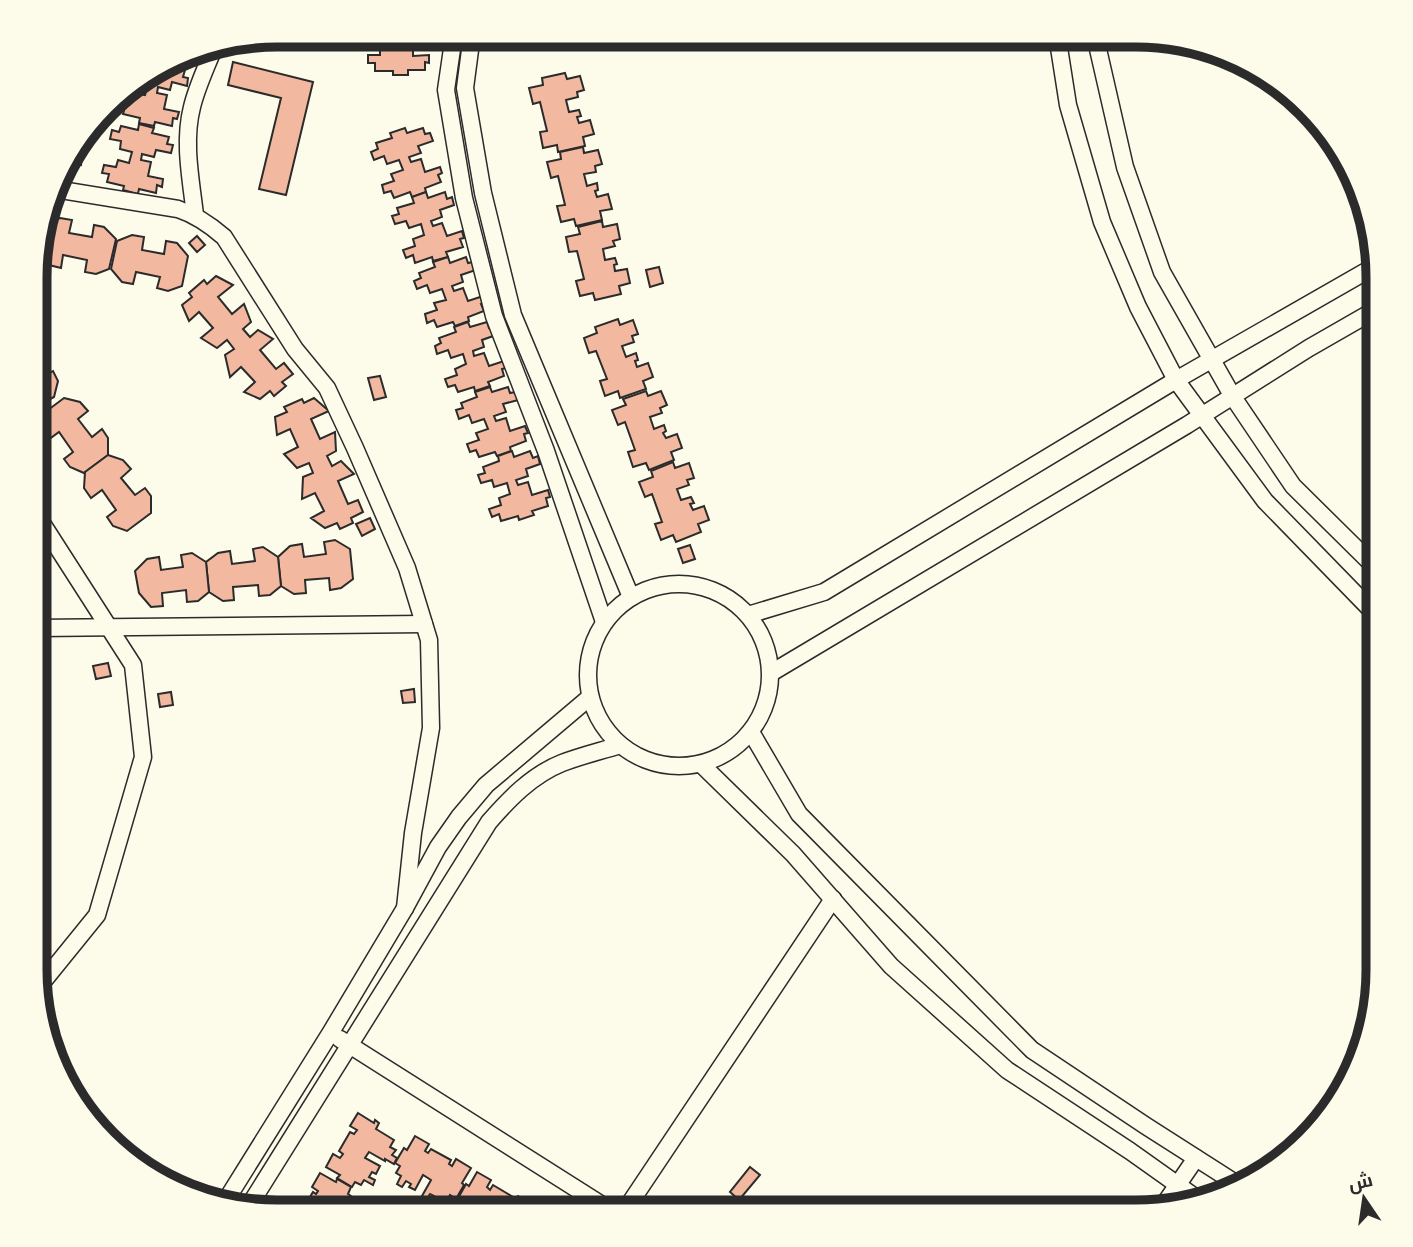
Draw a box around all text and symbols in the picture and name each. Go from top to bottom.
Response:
north arrow [1329,1163,1399,1233]
text: ش [1346,1170,1375,1196]

